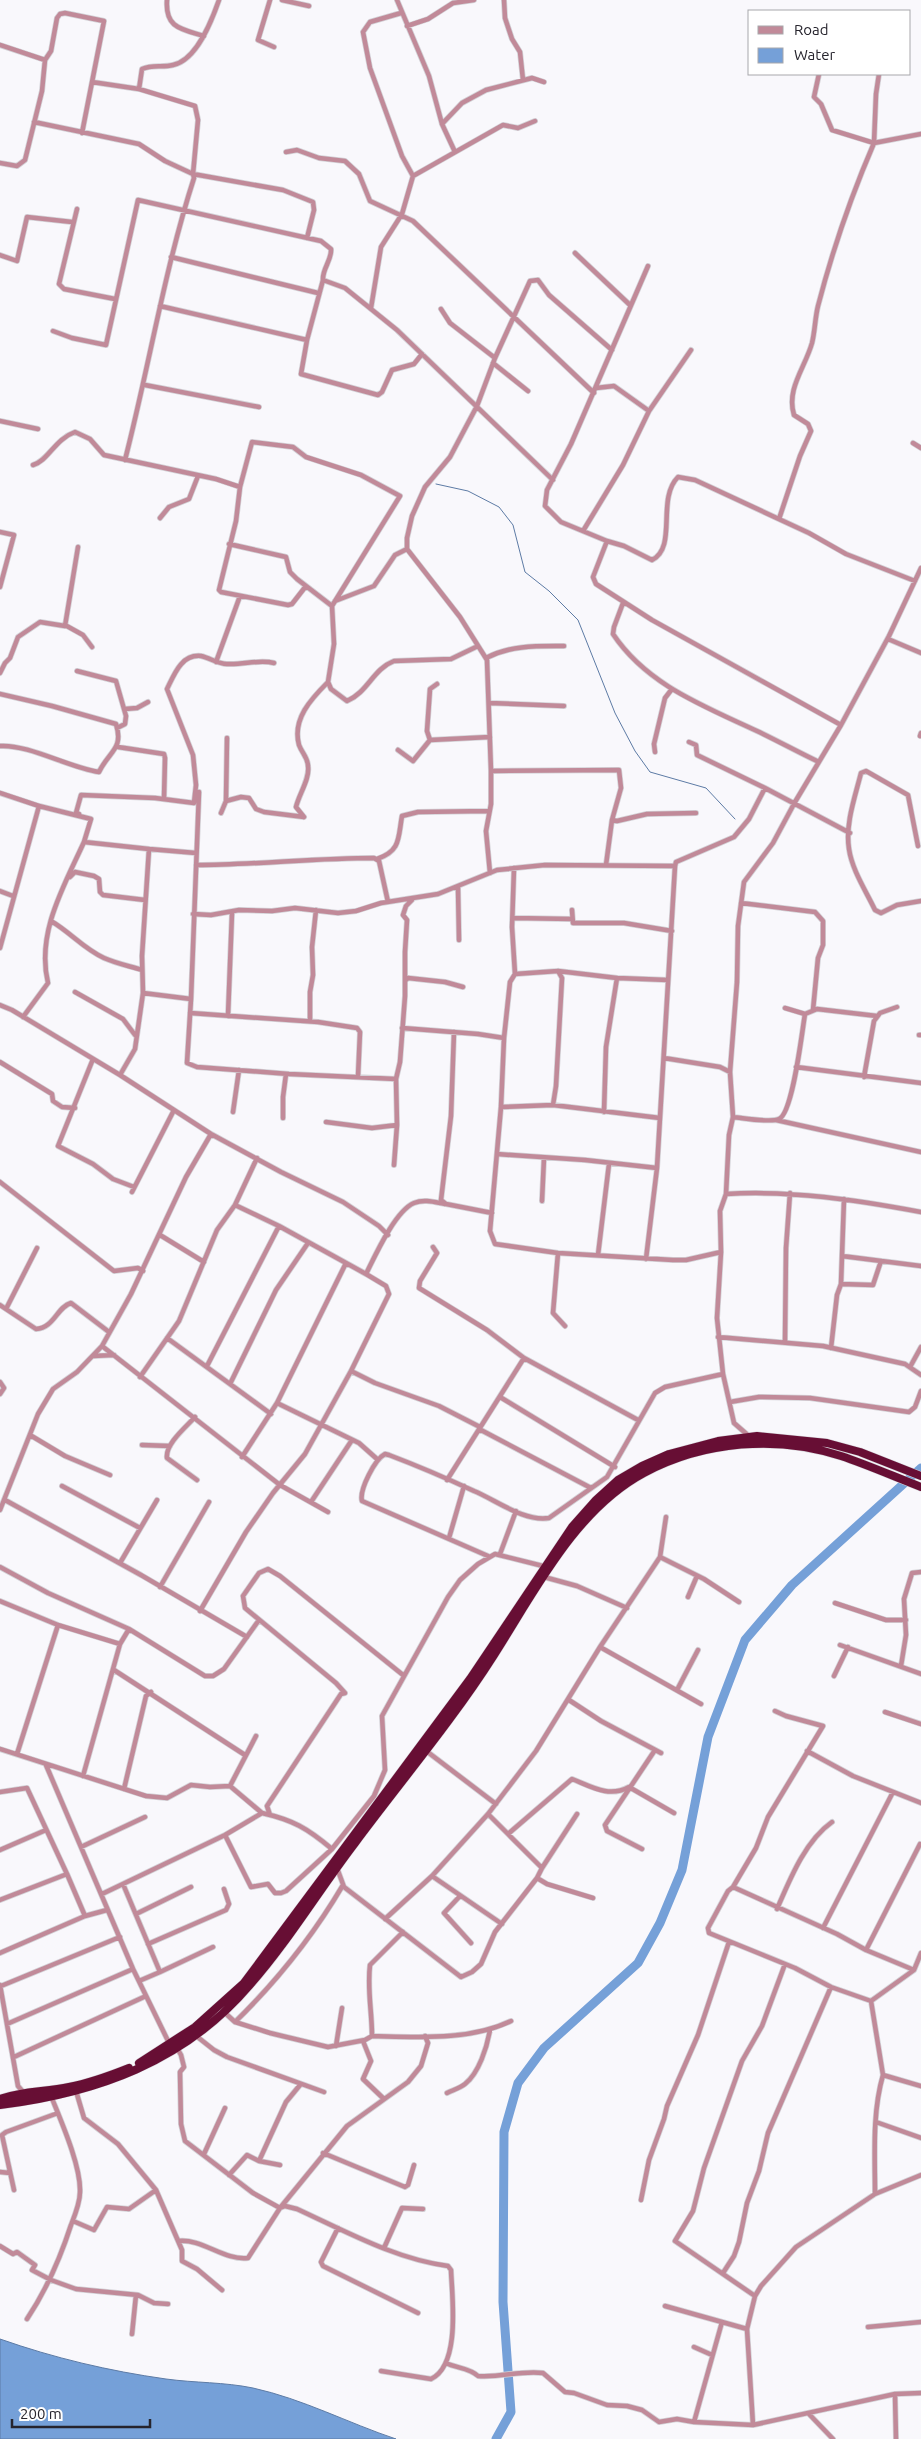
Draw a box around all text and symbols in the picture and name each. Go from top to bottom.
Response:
legend [748,10,911,75]
text: Road [794,21,829,38]
text: Water [794,46,835,63]
scale bar [12,2396,150,2428]
text: 200 m [20,2405,62,2422]

